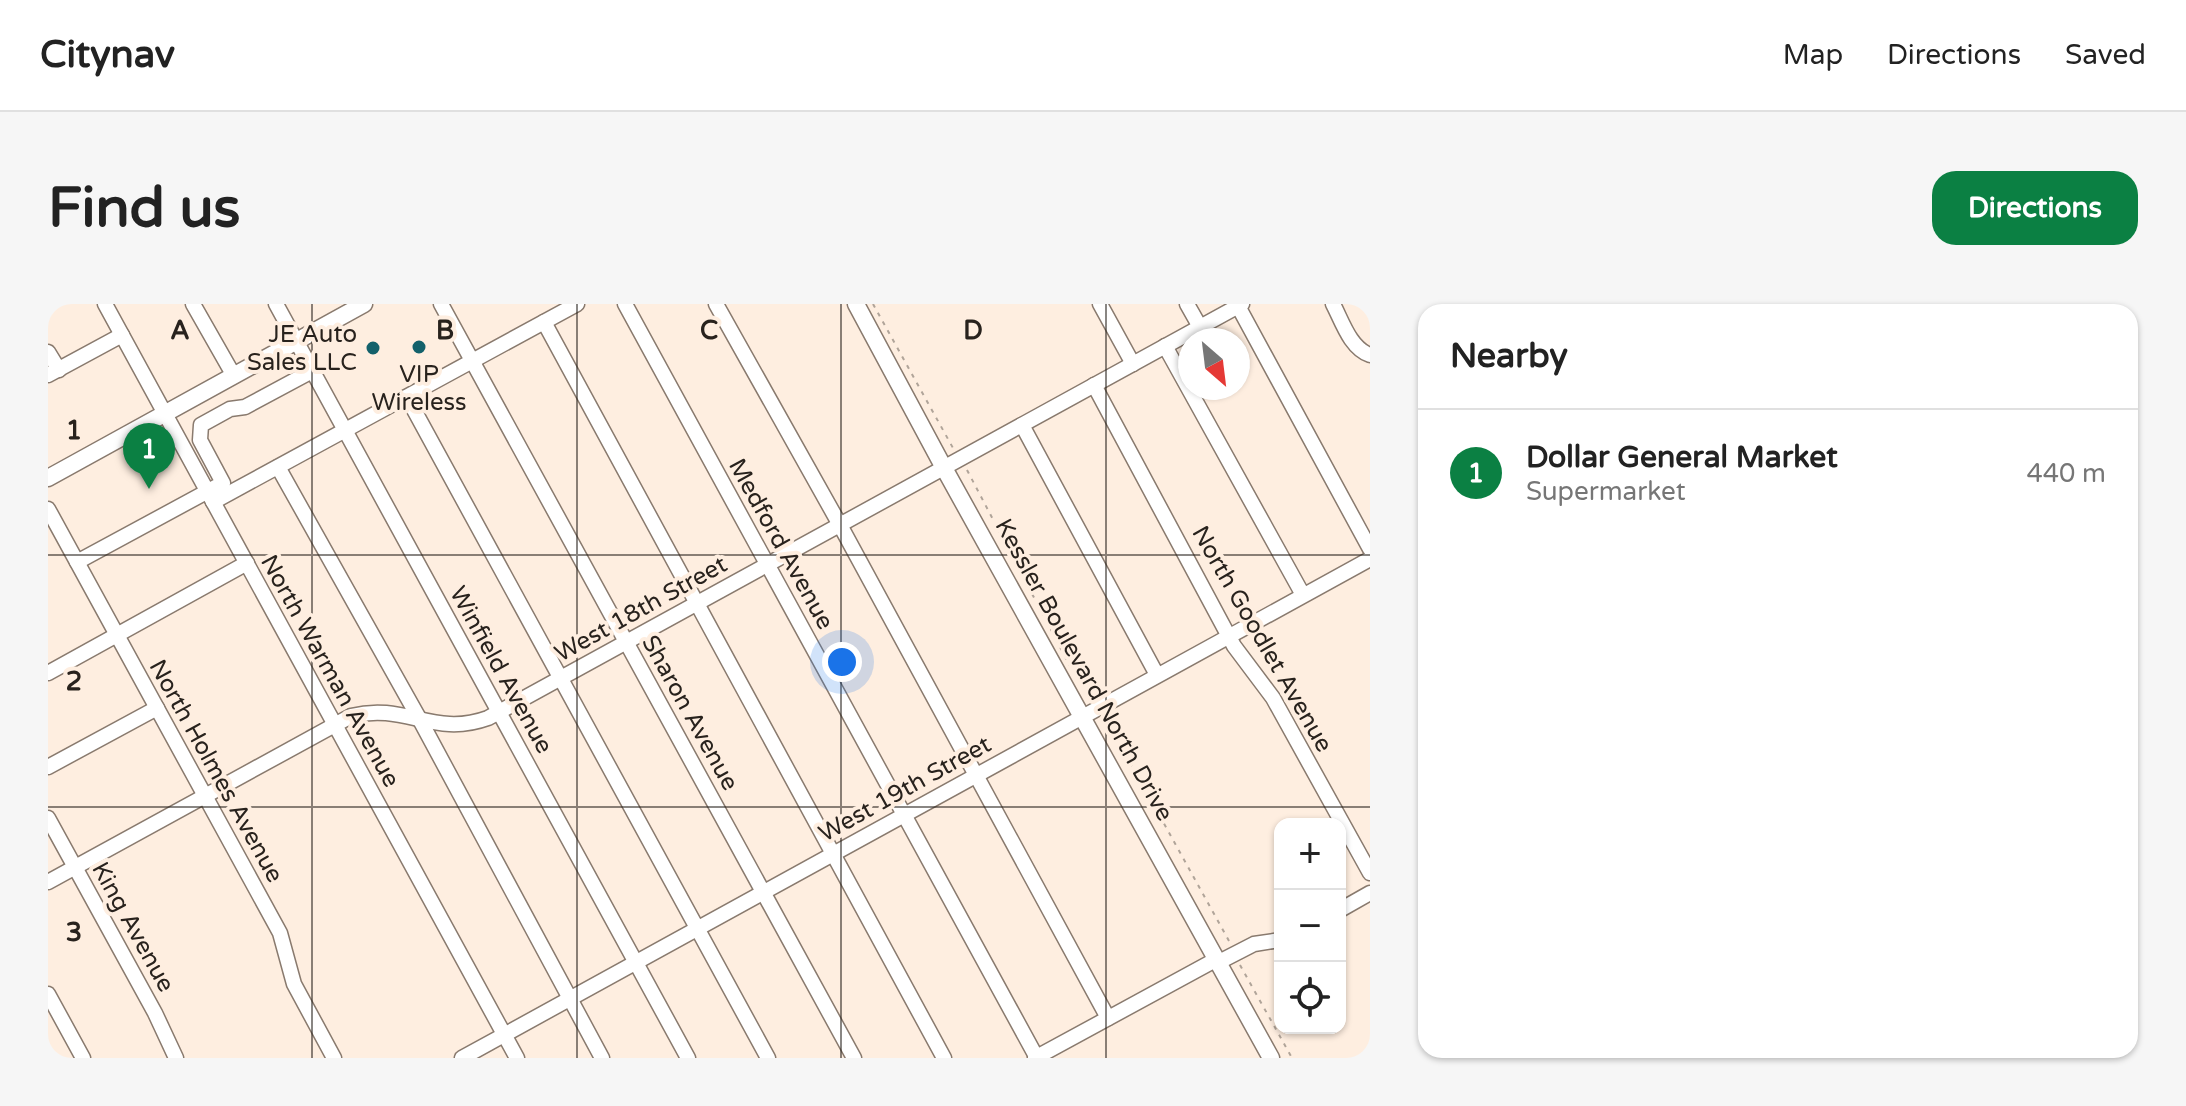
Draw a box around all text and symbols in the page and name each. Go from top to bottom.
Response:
text: Citynav [40,32,175,78]
text: Map [1783,38,1843,72]
text: Directions [1887,38,2021,72]
text: Saved [2065,38,2146,72]
button: Directions [1932,171,2138,245]
text: Find us [48,175,240,242]
text: A [170,315,190,346]
text: B [436,315,454,346]
text: C [700,315,718,346]
text: D [963,315,983,346]
place label: JE Auto Sales LLC [247,320,357,377]
north arrow [1178,328,1250,400]
text: Nearby [1450,336,1568,377]
marker: VIP Wireless [410,338,428,356]
marker: JE Auto Sales LLC [364,339,382,357]
place label: VIP Wireless [371,360,467,417]
text: 1 [66,415,82,446]
pin: 1 [123,423,175,489]
text: Dollar General Market [1526,439,1838,476]
street label: Medford Avenue [722,454,840,634]
text: 1 [1468,458,1484,489]
text: 440 m [2026,458,2106,489]
text: Supermarket [1526,476,1686,507]
street label: Kessler Boulevard North Drive [989,514,1179,826]
street label: North Goodlet Avenue [1185,521,1339,757]
street label: North Warman Avenue [254,550,406,792]
street label: West 18th Street [550,550,732,668]
street label: Winfield Avenue [443,581,559,759]
street label: Sharon Avenue [635,630,745,796]
your location [822,642,862,682]
street label: North Holmes Avenue [143,654,289,888]
text: 2 [66,666,82,697]
street label: West 19th Street [814,730,996,848]
map controls [1274,818,1346,1034]
button: + [1274,818,1346,890]
street label: King Avenue [85,857,181,997]
button: − [1274,890,1346,962]
text: 3 [66,917,82,948]
button: locate [1274,962,1346,1034]

